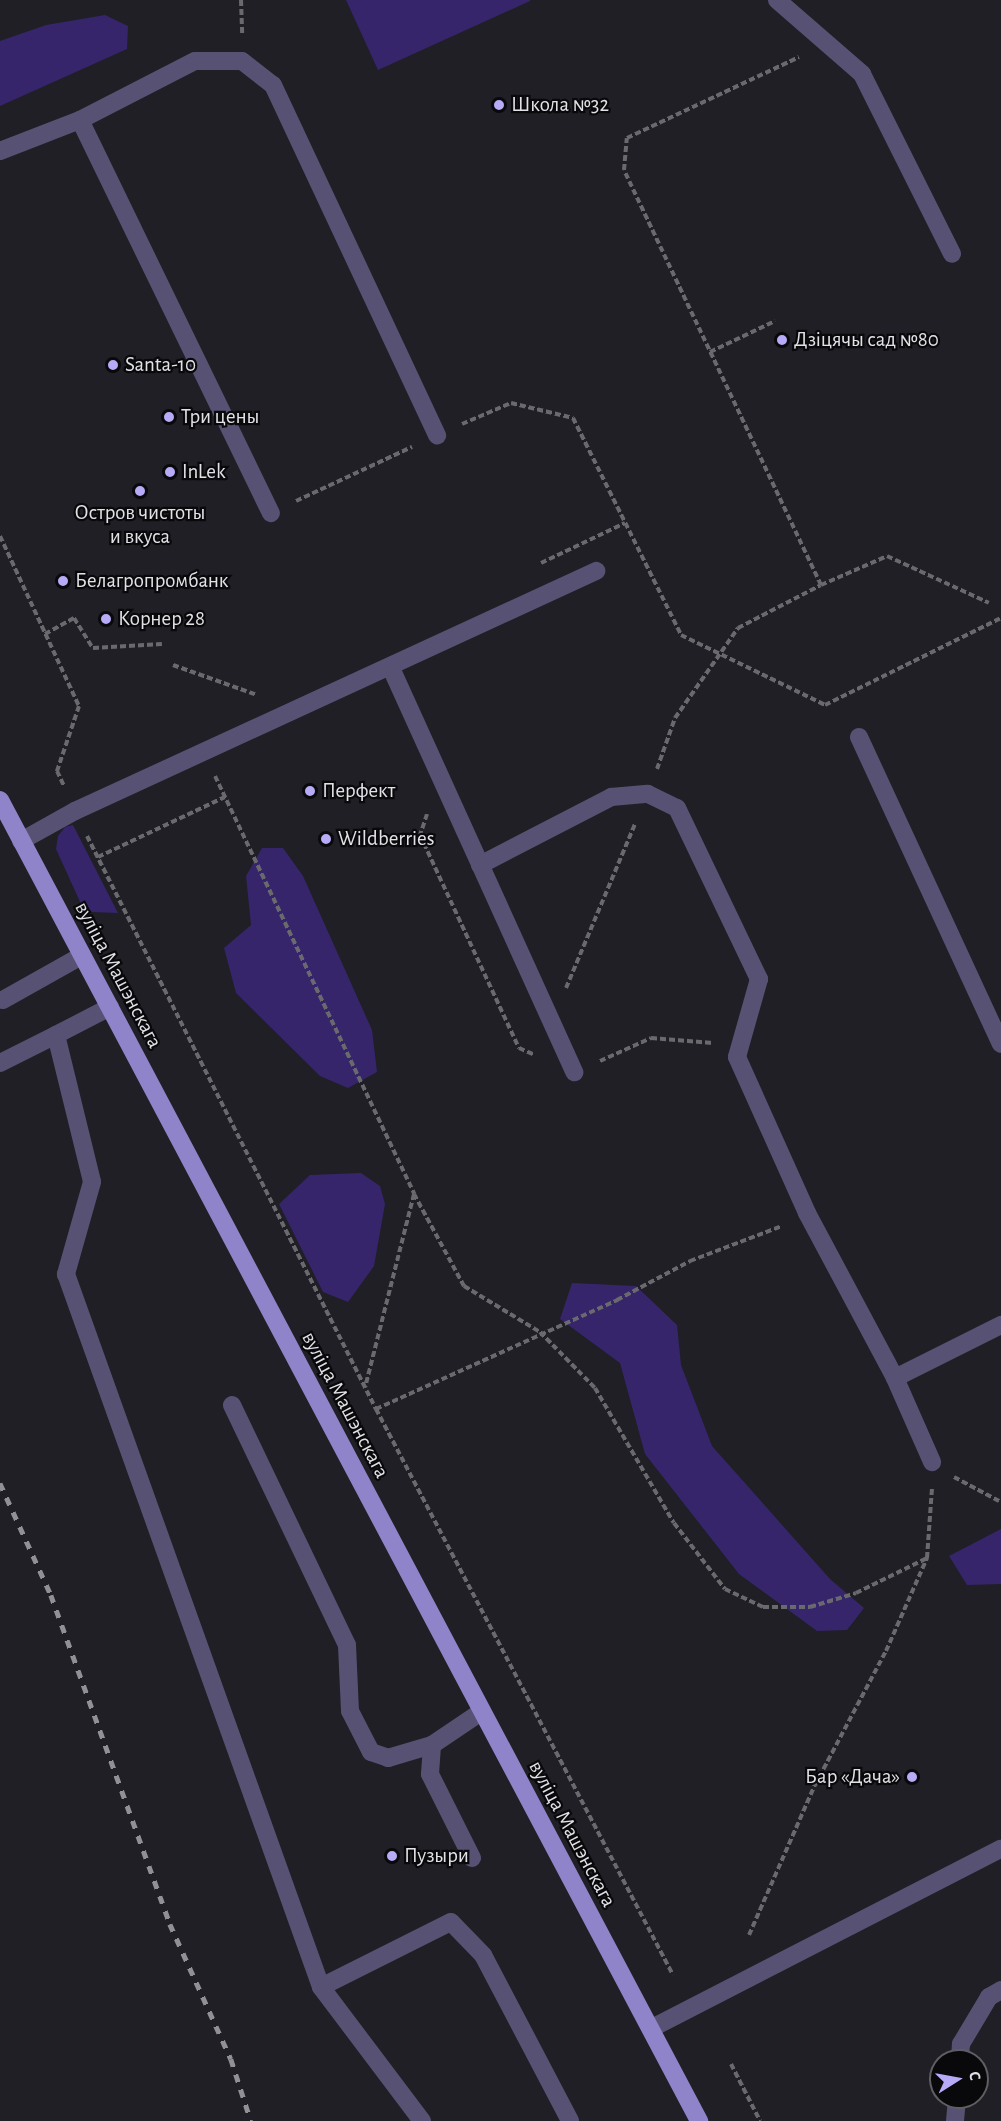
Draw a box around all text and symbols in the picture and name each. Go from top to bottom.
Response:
place label: Школа №32 [511,92,609,118]
marker: Школа №32 [492,98,506,112]
place label: Дзіцячы сад №80 [794,327,939,353]
marker: Дзіцячы сад №80 [775,333,789,347]
place label: Santa-10 [125,352,196,378]
marker: Santa-10 [106,358,120,372]
place label: Три цены [181,404,260,430]
marker: Три цены [162,410,176,424]
place label: InLek [182,459,226,485]
marker: InLek [163,465,177,479]
marker: Остров чистоты и вкуса [133,484,147,498]
place label: Остров чистоты и вкуса [75,500,205,550]
place label: Белагропромбанк [75,568,229,594]
marker: Белагропромбанк [56,574,70,588]
place label: Корнер 28 [118,606,205,632]
marker: Корнер 28 [99,612,113,626]
place label: Перфект [322,778,395,804]
marker: Перфект [303,784,317,798]
place label: Wildberries [338,826,434,852]
marker: Wildberries [319,832,333,846]
street label: вуліца Машэнскага [69,897,167,1053]
street label: вуліца Машэнскага [296,1327,394,1483]
street label: вуліца Машэнскага [523,1756,621,1912]
place label: Бар «Дача» [805,1764,900,1790]
marker: Бар «Дача» [905,1770,919,1784]
place label: Пузыри [404,1843,469,1869]
marker: Пузыри [385,1849,399,1863]
north arrow [929,2049,989,2109]
text: С [966,2070,983,2082]

